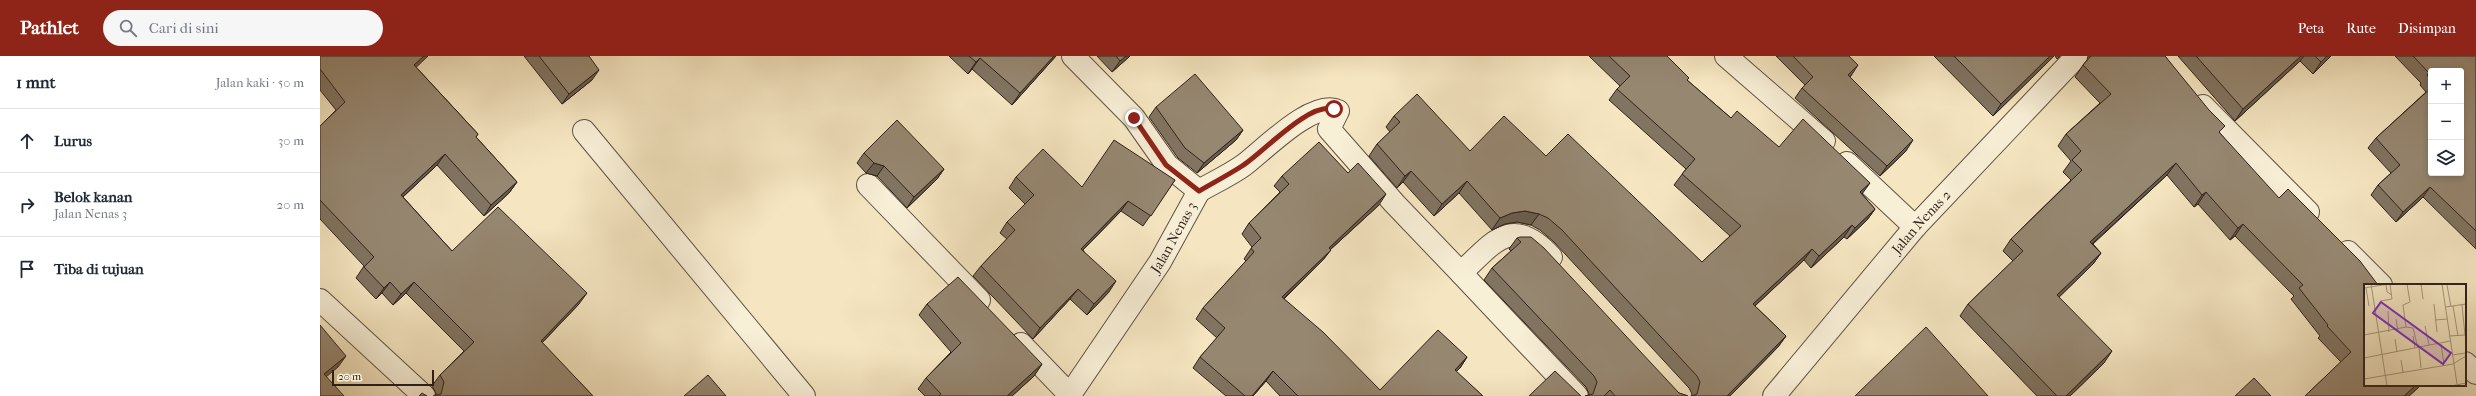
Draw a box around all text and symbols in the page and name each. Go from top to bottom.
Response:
search box [103,10,383,46]
text: Pathlet [20,17,79,39]
icon: search [117,17,139,39]
text: Cari di sini [149,19,219,37]
text: Peta [2298,20,2324,37]
text: Rute [2346,20,2376,37]
text: Disimpan [2398,20,2456,37]
map controls [2428,68,2464,176]
button: + [2428,68,2464,104]
text: 1 mnt [16,72,56,92]
text: Jalan kaki · 50 m [216,75,304,90]
route start [1325,100,1343,118]
button: − [2428,104,2464,140]
route end [1125,109,1143,127]
icon: ahead [16,130,38,152]
text: Lurus [54,132,92,150]
text: 30 m [278,133,304,148]
button: layers [2428,140,2464,176]
street label: Jalan Nenas 2 [1888,187,1955,258]
text: Belok kanan [54,188,133,206]
icon: right [16,194,38,216]
text: 20 m [277,197,304,212]
street label: Jalan Nenas 3 [1146,199,1200,277]
text: Jalan Nenas 3 [54,206,127,221]
icon: arrive [16,258,38,280]
text: Tiba di tujuan [54,260,144,278]
inset map [2364,284,2466,386]
scale bar [332,368,434,387]
text: 20 m [338,370,361,383]

